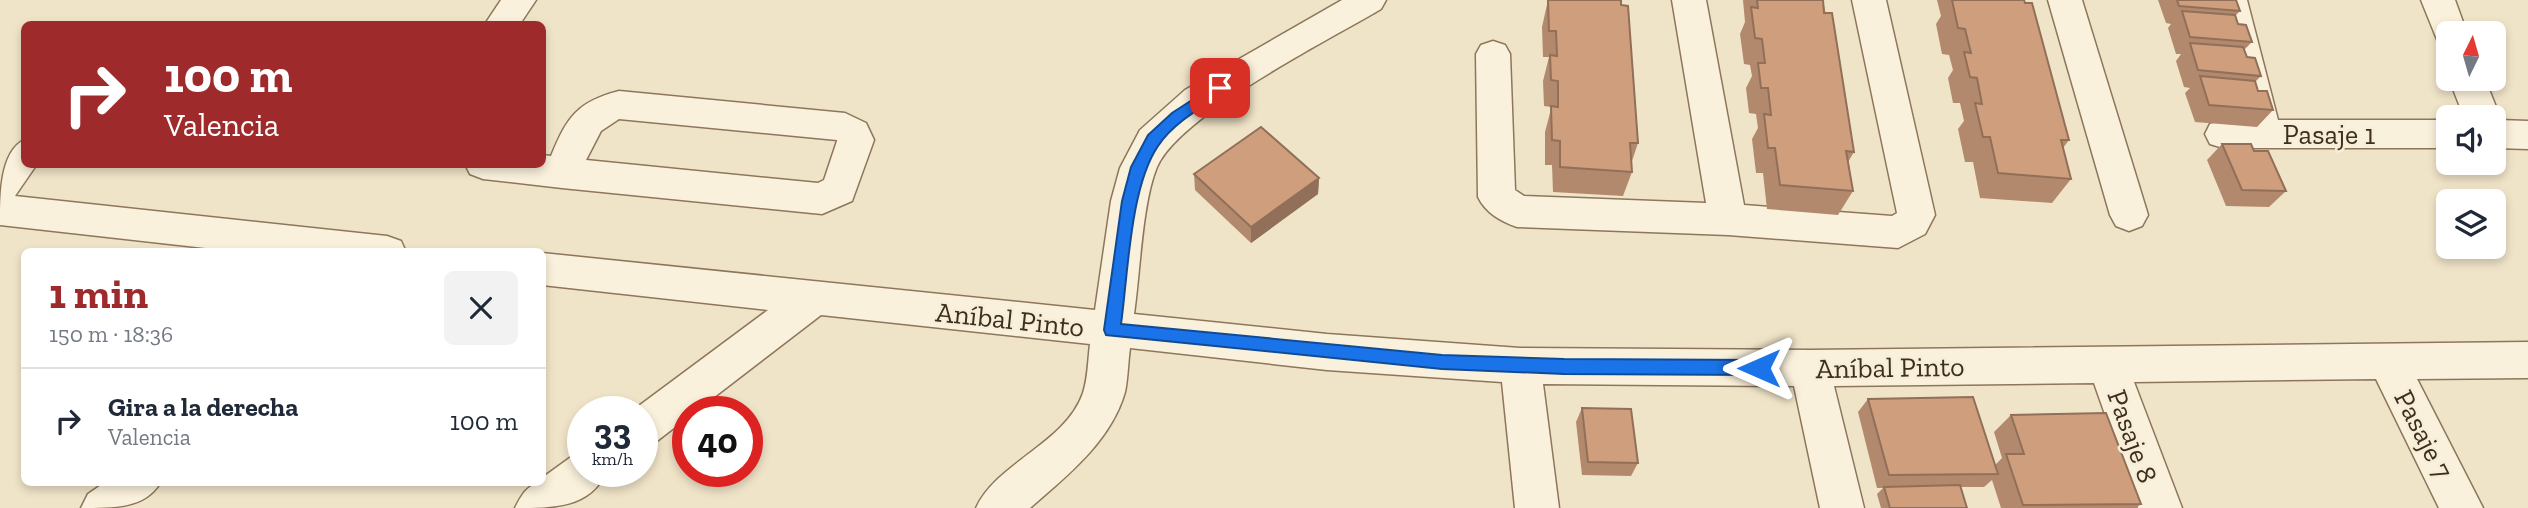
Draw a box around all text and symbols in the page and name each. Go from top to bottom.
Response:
north arrow [2436,21,2506,91]
map controls [2436,21,2506,259]
text: 100 m [164,46,292,105]
icon: right [49,49,140,140]
pin [1190,58,1250,118]
icon: arrive [1201,69,1239,107]
button: sound [2436,105,2506,175]
text: Valencia [164,106,279,144]
street label: Pasaje 1 [2283,118,2375,151]
button: layers [2436,189,2506,259]
text: 1 min [49,268,148,319]
button: close [444,271,518,345]
street label: Aníbal Pinto [934,295,1086,344]
text: 150 m · 18:36 [49,320,173,348]
position arrow [1722,331,1796,405]
street label: Aníbal Pinto [1815,350,1965,385]
street label: Pasaje 7 [2387,384,2460,484]
street label: Pasaje 8 [2100,385,2165,487]
text: Gira a la derecha [108,391,298,423]
speed limit sign: 40 [672,396,763,487]
icon: right [49,402,87,440]
text: 100 m [450,405,518,437]
text: 33 [594,411,631,453]
text: Valencia [108,423,191,451]
text: km/h [592,448,633,470]

